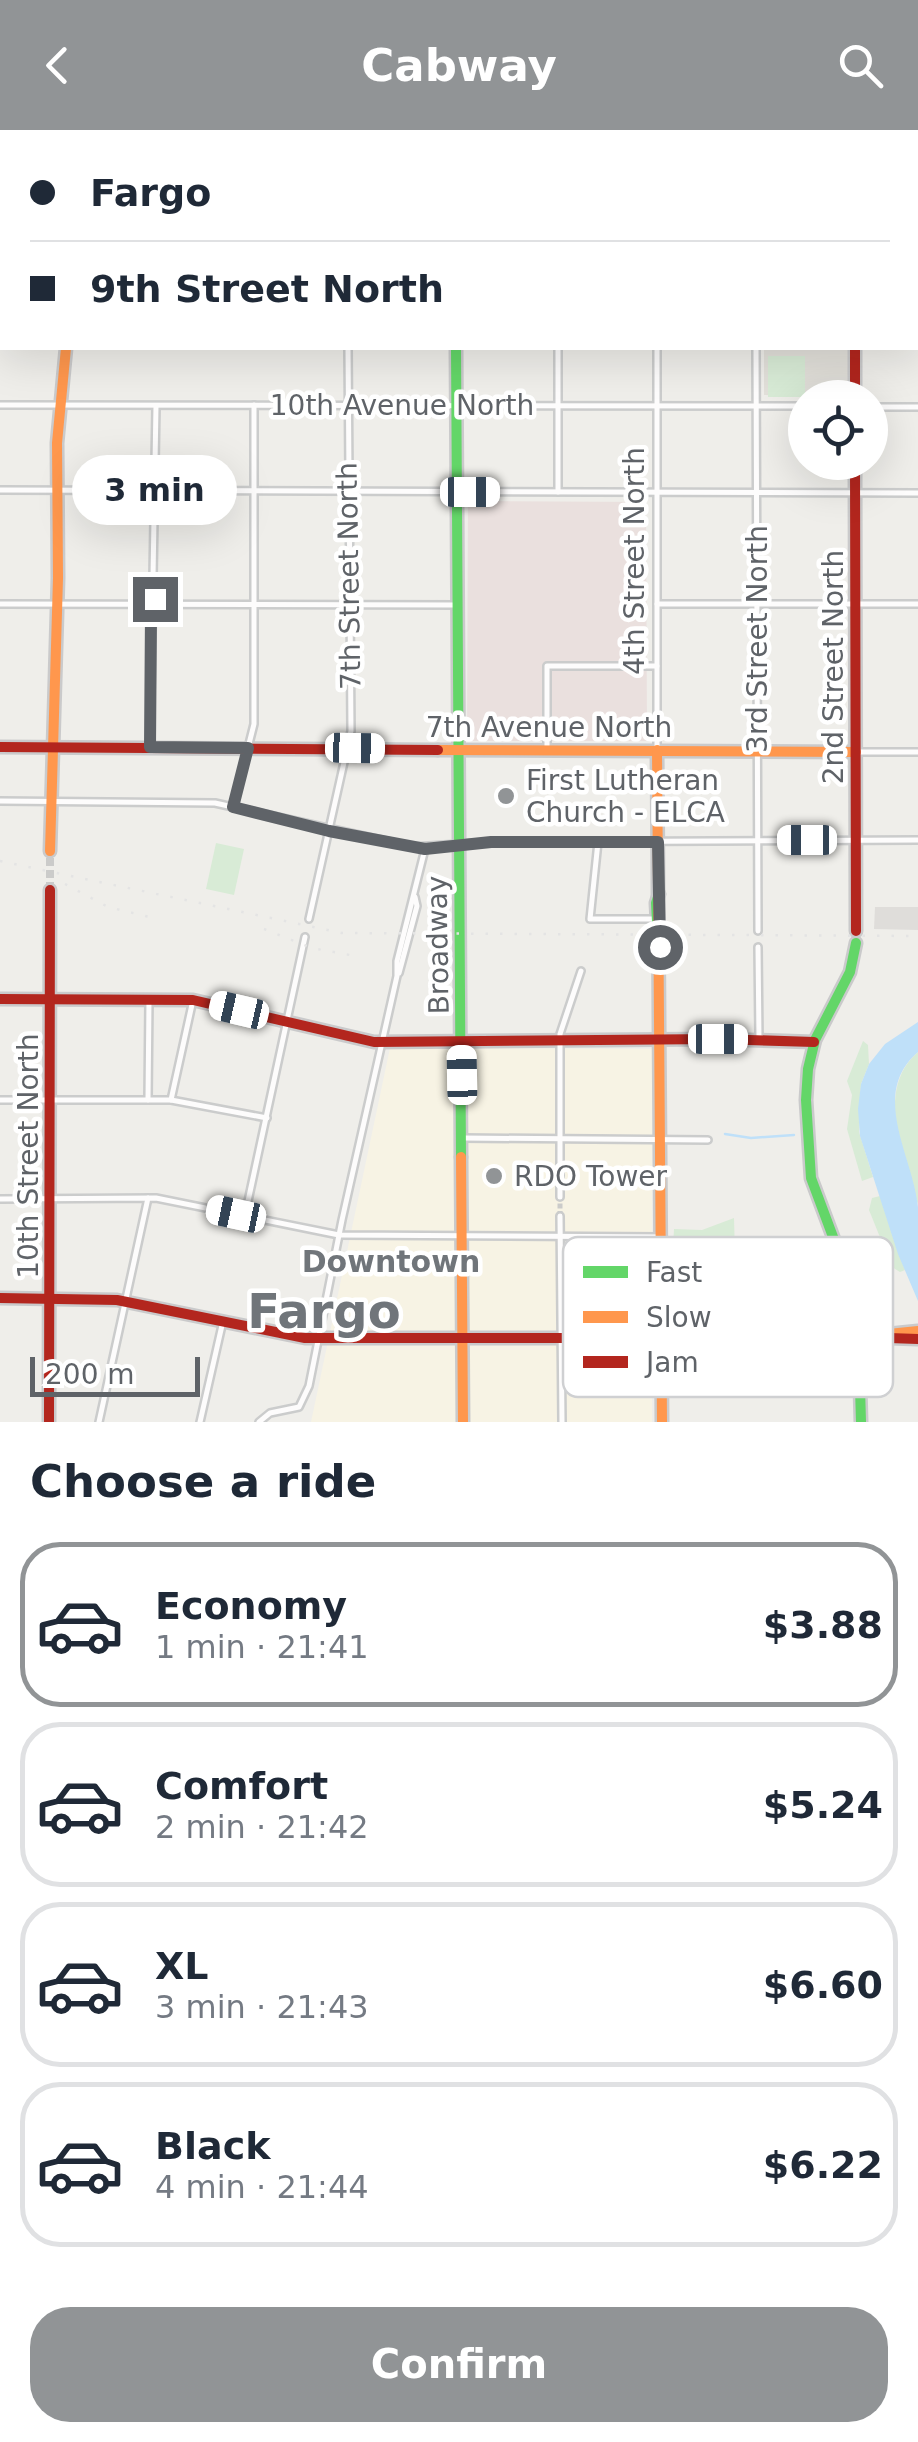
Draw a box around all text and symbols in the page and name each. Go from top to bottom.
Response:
icon: back [30,38,85,93]
icon: search [833,38,888,93]
text: Cabway [361,39,557,92]
text: Fargo [90,171,211,215]
text: 9th Street North [90,267,444,311]
map controls [788,380,888,480]
button: locate [788,380,888,480]
street label: 10th Avenue North [270,389,534,422]
street label: 4th Street North [618,447,651,675]
callout: 3 min [72,454,238,524]
street label: 7th Street North [331,462,367,690]
text: 3 min [104,471,205,509]
car [440,477,500,507]
street label: 3rd Street North [741,525,774,753]
street label: 2nd Street North [817,550,850,784]
route end [133,577,178,622]
street label: 7th Avenue North [426,711,672,744]
car [325,732,385,764]
place label: First Lutheran Church - ELCA [526,764,725,829]
marker: First Lutheran Church - ELCA [495,785,517,807]
car [777,825,837,855]
street label: Broadway [420,875,456,1015]
route start [638,925,683,970]
car [206,989,272,1031]
car [688,1024,748,1054]
street label: 10th Street North [12,1033,45,1279]
car [446,1045,478,1105]
place label: RDO Tower [514,1160,668,1193]
marker: RDO Tower [483,1165,505,1187]
car [204,1193,268,1235]
legend [563,1237,893,1397]
district label: Downtown [302,1244,480,1279]
text: Fast [646,1256,702,1289]
district label: Fargo [247,1283,401,1339]
text: Slow [646,1301,712,1334]
text: Jam [644,1346,699,1379]
scale bar [30,1352,200,1396]
text: 200 m [45,1358,135,1391]
text: Choose a ride [30,1455,376,1508]
icon: car [35,1580,125,1670]
text: Economy [155,1584,347,1628]
text: $3.88 [763,1603,883,1647]
text: 1 min · 21:41 [155,1628,369,1666]
icon: car [35,1760,125,1850]
text: Comfort [155,1764,328,1808]
text: $5.24 [763,1783,883,1827]
text: 2 min · 21:42 [155,1808,369,1846]
icon: car [35,1940,125,2030]
text: XL [155,1944,209,1988]
text: $6.60 [763,1963,883,2007]
text: 3 min · 21:43 [155,1988,369,2026]
icon: car [35,2120,125,2210]
text: Black [155,2124,270,2168]
text: $6.22 [763,2143,883,2187]
text: 4 min · 21:44 [155,2168,369,2206]
button: Confirm [30,2307,888,2422]

